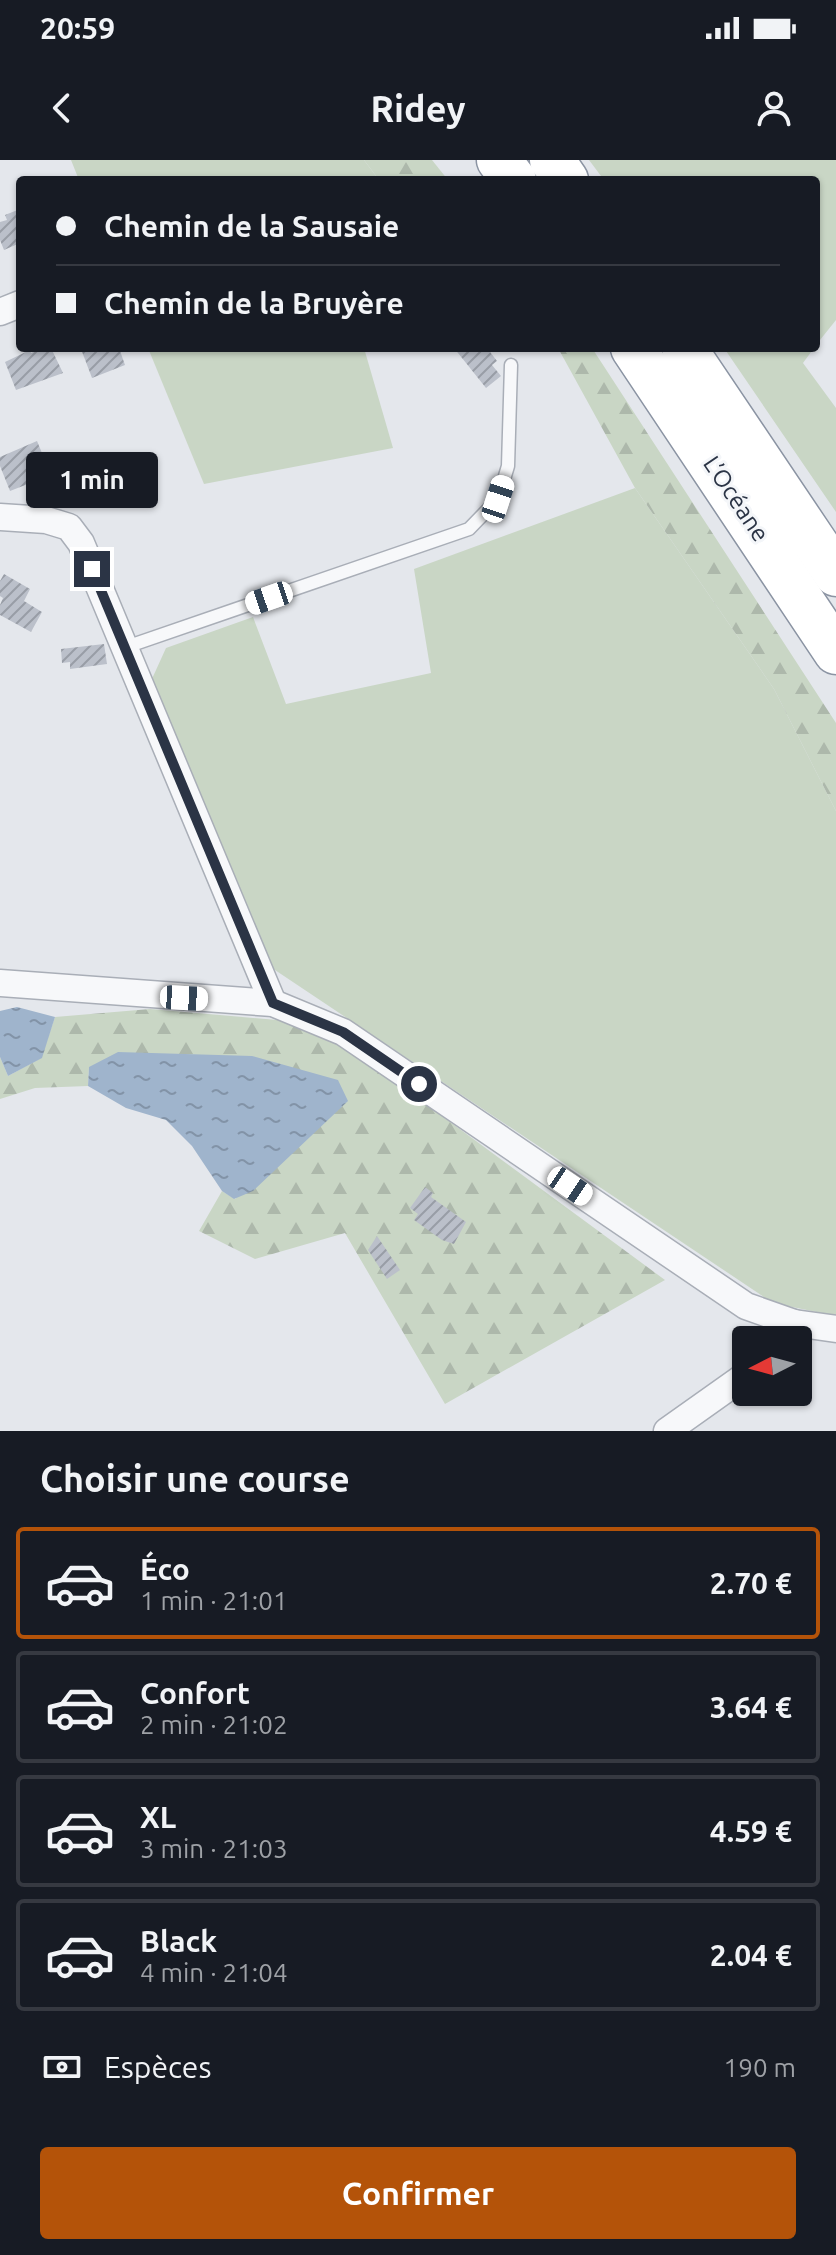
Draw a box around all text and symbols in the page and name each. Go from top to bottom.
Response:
text: 20:59 [40,11,115,45]
icon: back [40,86,84,130]
icon: person [752,86,796,130]
text: Ridey [370,88,466,129]
text: Chemin de la Sausaie [104,209,399,243]
text: Chemin de la Bruyère [104,286,404,320]
street label: L’Océane [698,451,775,547]
callout: 1 min [26,453,158,509]
text: 1 min [59,465,125,494]
car [479,472,517,526]
route end [74,551,110,587]
car [242,579,296,617]
car [159,985,209,1011]
route start [401,1066,437,1102]
car [543,1163,597,1209]
north arrow [732,1326,812,1406]
map controls [732,1326,812,1406]
text: Choisir une course [40,1458,350,1499]
icon: car [44,1547,116,1619]
text: Éco [140,1552,190,1586]
text: 2.70 € [710,1566,792,1600]
text: 1 min · 21:01 [140,1586,288,1615]
icon: car [44,1671,116,1743]
text: Confort [140,1676,250,1710]
text: 3.64 € [710,1690,792,1724]
text: 2 min · 21:02 [140,1710,288,1739]
icon: car [44,1795,116,1867]
text: XL [140,1800,176,1834]
text: 4.59 € [710,1814,792,1848]
text: 3 min · 21:03 [140,1834,288,1863]
icon: car [44,1919,116,1991]
text: Black [140,1924,217,1958]
text: 2.04 € [710,1938,792,1972]
text: 4 min · 21:04 [140,1958,288,1987]
icon: cash [40,2045,84,2089]
text: Espèces [104,2050,211,2084]
text: 190 m [724,2053,796,2082]
button: Confirmer [40,2147,796,2239]

